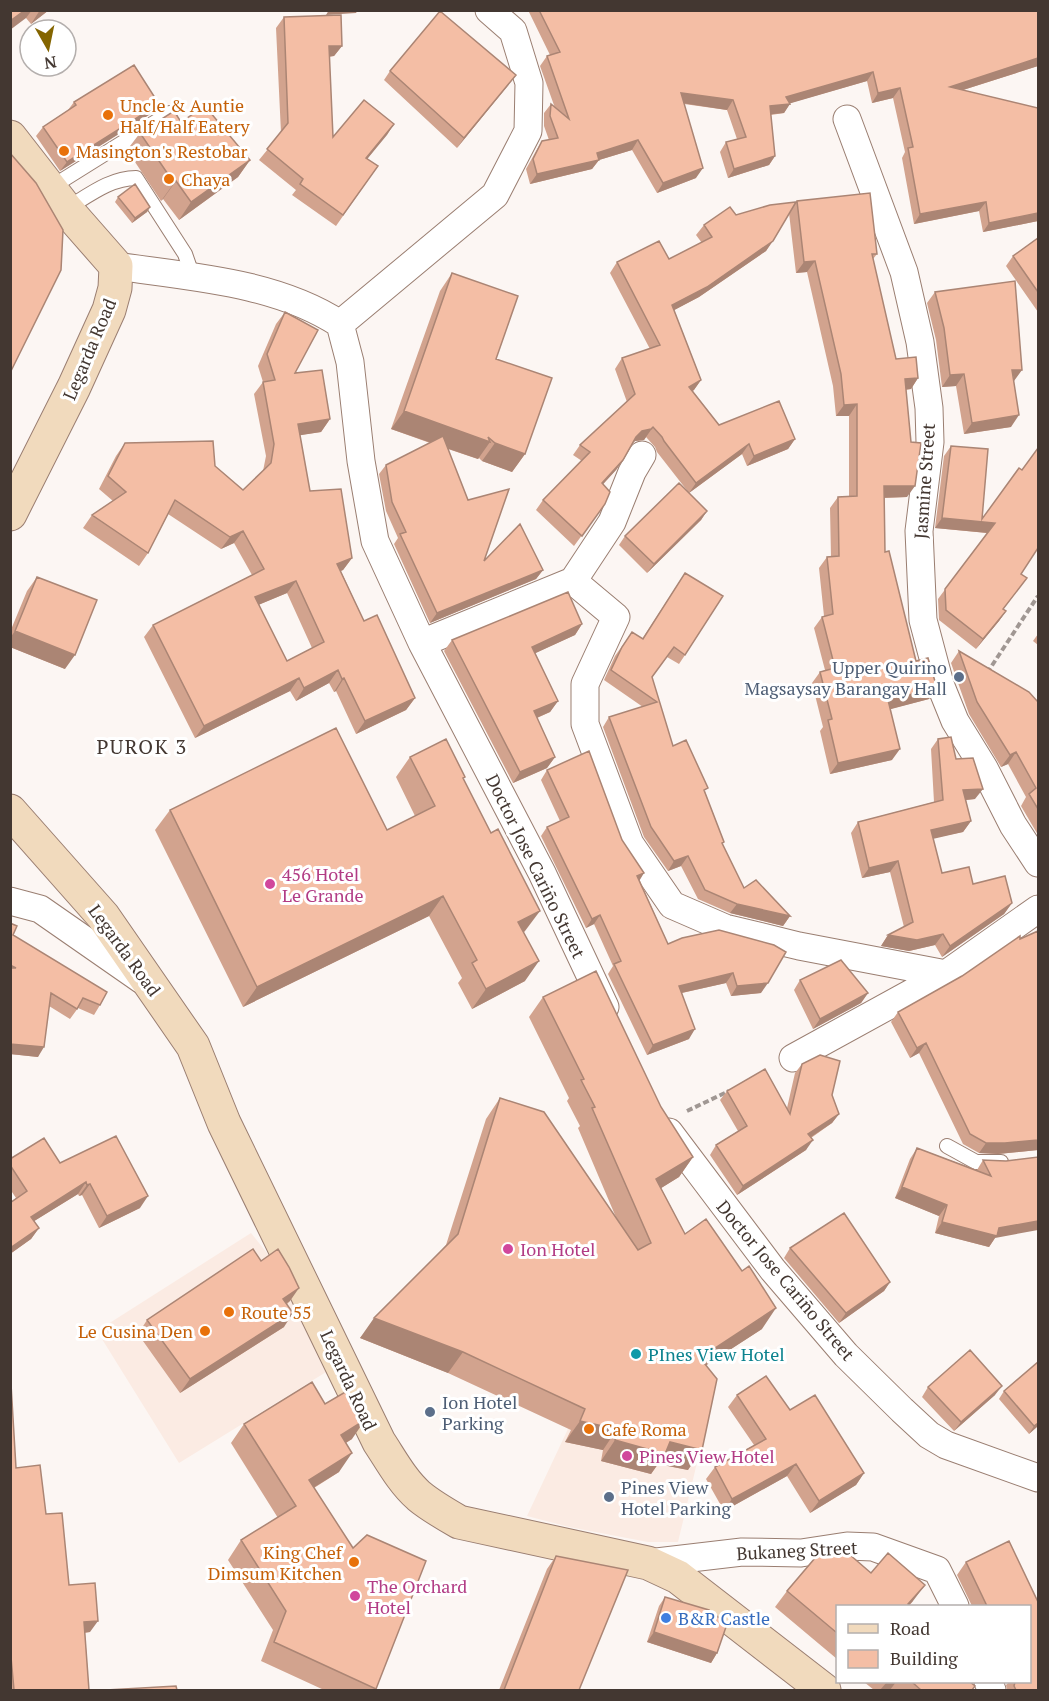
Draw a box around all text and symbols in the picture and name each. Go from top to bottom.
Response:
north arrow [18,18,78,78]
text: N [43,51,58,75]
place label: Uncle & Auntie Half/Half Eatery [120,93,251,138]
marker: Uncle & Auntie Half/Half Eatery [101,108,115,122]
place label: Masington's Restobar [76,139,248,163]
marker: Masington's Restobar [57,144,71,158]
place label: Chaya [181,167,230,191]
marker: Chaya [162,172,176,186]
street label: Legarda Road [57,295,121,403]
street label: Jasmine Street [908,422,940,540]
place label: Upper Quirino Magsaysay Barangay Hall [745,655,947,700]
marker: Upper Quirino Magsaysay Barangay Hall [952,670,966,684]
district label: PUROK 3 [96,733,188,760]
street label: Doctor Jose Cariño Street [481,770,591,962]
place label: 456 Hotel Le Grande [282,862,363,907]
marker: 456 Hotel Le Grande [263,877,277,891]
street label: Legarda Road [84,899,166,1001]
street label: Doctor Jose Cariño Street [712,1195,860,1365]
place label: Ion Hotel [520,1237,595,1261]
marker: Ion Hotel [501,1242,515,1256]
place label: Route 55 [241,1300,312,1324]
marker: Route 55 [222,1305,236,1319]
place label: Le Cusina Den [78,1319,193,1343]
marker: Le Cusina Den [198,1324,212,1338]
street label: Legarda Road [315,1326,383,1434]
place label: PInes View Hotel [648,1342,785,1366]
marker: PInes View Hotel [629,1347,643,1361]
place label: Ion Hotel Parking [442,1390,517,1435]
marker: Ion Hotel Parking [423,1405,437,1419]
place label: Cafe Roma [601,1417,687,1441]
marker: Cafe Roma [582,1422,596,1436]
place label: Pines View Hotel [639,1444,775,1468]
marker: Pines View Hotel [620,1449,634,1463]
place label: Pines View Hotel Parking [621,1475,731,1520]
marker: Pines View Hotel Parking [602,1490,616,1504]
street label: Bukaneg Street [736,1535,859,1565]
place label: King Chef Dimsum Kitchen [208,1540,344,1585]
marker: King Chef Dimsum Kitchen [347,1555,361,1569]
place label: The Orchard Hotel [367,1574,467,1619]
marker: The Orchard Hotel [348,1589,362,1603]
legend [836,1605,1031,1683]
place label: B&R Castle [678,1606,770,1630]
marker: B&R Castle [659,1611,673,1625]
text: Road [890,1616,930,1640]
text: Building [890,1646,958,1670]

